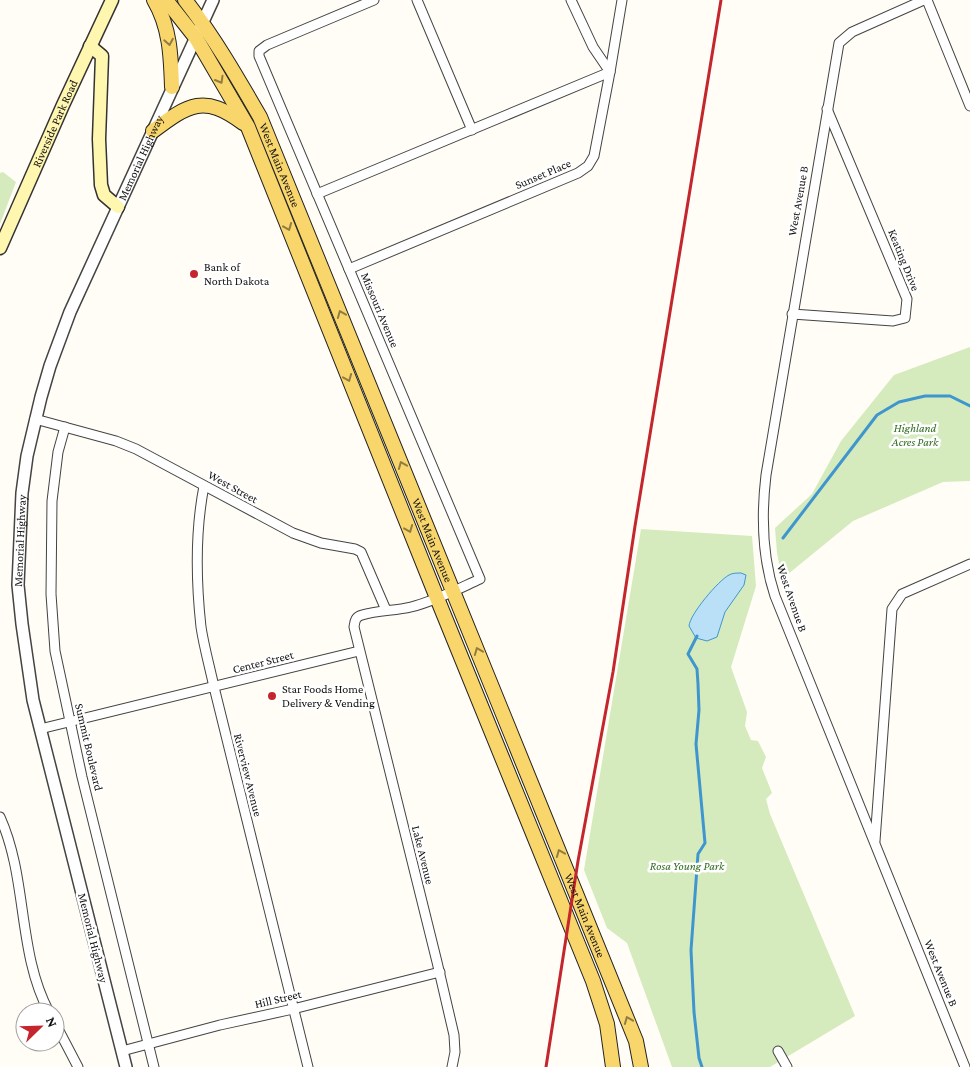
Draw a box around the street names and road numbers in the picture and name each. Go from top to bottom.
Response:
street label: Riverside Park Road [29,77,81,170]
street label: Memorial Highway [115,113,166,203]
street label: West Main Avenue [256,121,303,209]
street label: Sunset Place [513,156,573,192]
street label: West Avenue B [785,164,811,237]
street label: Keating Drive [885,227,923,293]
street label: Missouri Avenue [358,271,402,349]
street label: West Street [206,468,261,507]
street label: Memorial Highway [11,494,29,587]
street label: West Main Avenue [409,496,456,584]
street label: West Avenue B [774,562,810,634]
street label: Center Street [231,647,296,676]
street label: Summit Boulevard [72,702,106,793]
street label: Riverview Avenue [231,732,265,818]
street label: Lake Avenue [409,824,437,886]
street label: West Main Avenue [562,871,608,959]
street label: Memorial Highway [75,892,111,985]
street label: West Avenue B [921,938,961,1009]
street label: Hill Street [253,987,304,1011]

